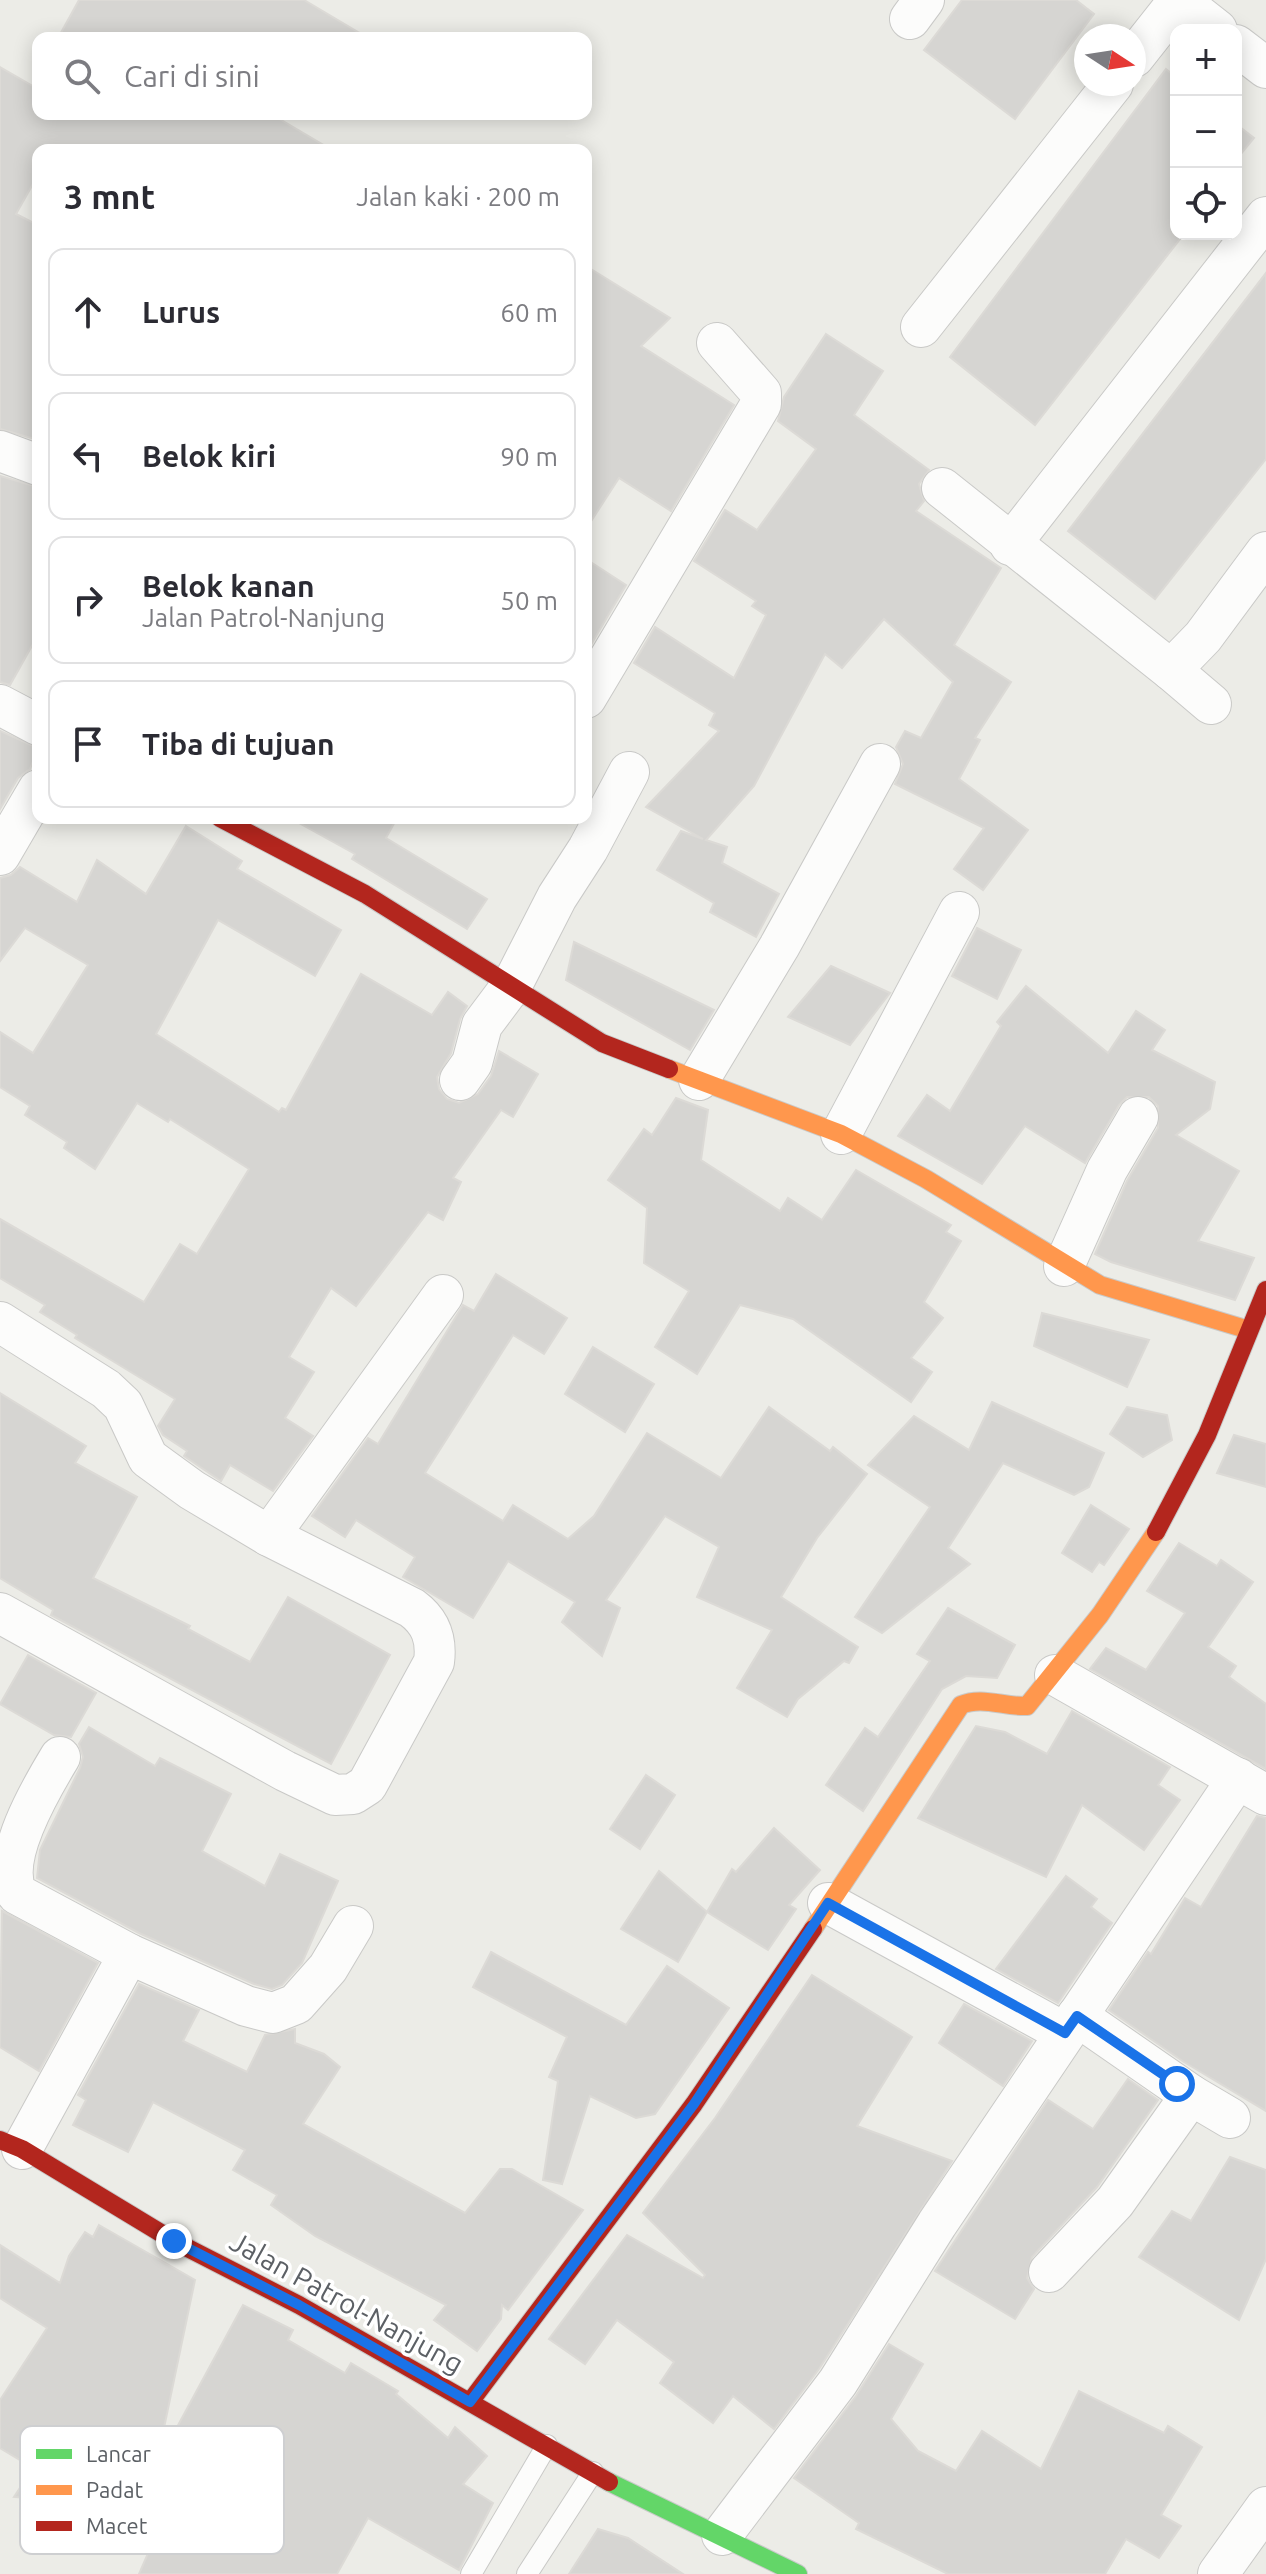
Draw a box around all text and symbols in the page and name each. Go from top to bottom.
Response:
north arrow [1074,24,1146,96]
map controls [1170,24,1242,240]
button: + [1170,24,1242,96]
search box [32,32,592,120]
icon: search [60,54,104,98]
text: Cari di sini [124,59,260,93]
button: − [1170,96,1242,168]
button: locate [1170,168,1242,240]
text: 3 mnt [64,177,155,215]
text: Jalan kaki · 200 m [356,182,560,211]
icon: ahead [66,290,110,334]
text: Lurus [142,295,220,329]
text: 60 m [500,298,558,327]
icon: left [66,434,110,478]
text: Belok kiri [142,439,276,473]
text: 90 m [500,442,558,471]
text: Belok kanan [142,569,315,603]
icon: right [66,578,110,622]
text: 50 m [500,586,558,615]
text: Jalan Patrol-Nanjung [142,603,385,632]
icon: arrive [66,722,110,766]
text: Tiba di tujuan [142,727,335,761]
route start [1159,2066,1195,2102]
route end [156,2223,192,2259]
street label: Jalan Patrol-Nanjung [225,2225,469,2379]
legend [20,2426,284,2554]
text: Lancar [86,2441,152,2466]
text: Padat [86,2477,143,2502]
text: Macet [86,2513,148,2538]

